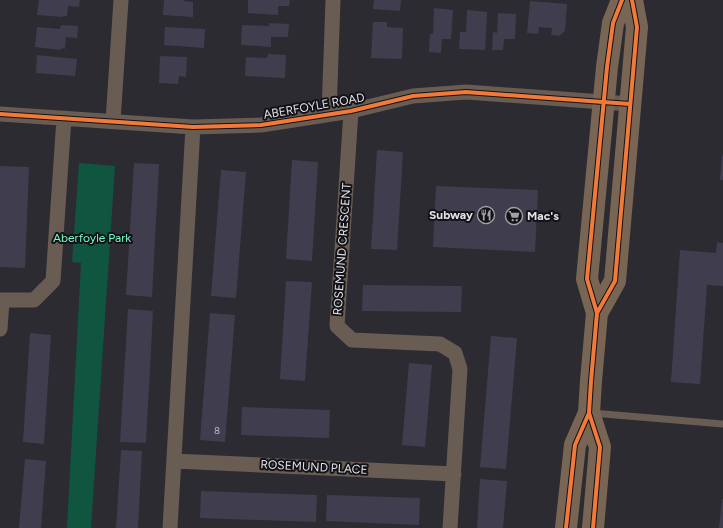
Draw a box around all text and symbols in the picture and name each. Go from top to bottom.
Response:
street label: ABERFOYLE ROAD [262,90,366,122]
street label: ROSEMUND CRESCENT [330,182,354,316]
restaurant icon: Subway [476,205,496,225]
supermarket icon: Mac's [504,206,524,226]
place label: Subway [429,208,473,222]
place label: Mac's [527,209,559,223]
park label: Aberfoyle Park [53,231,131,245]
house number: 8 [214,424,220,437]
street label: ROSEMUND PLACE [260,457,368,477]

